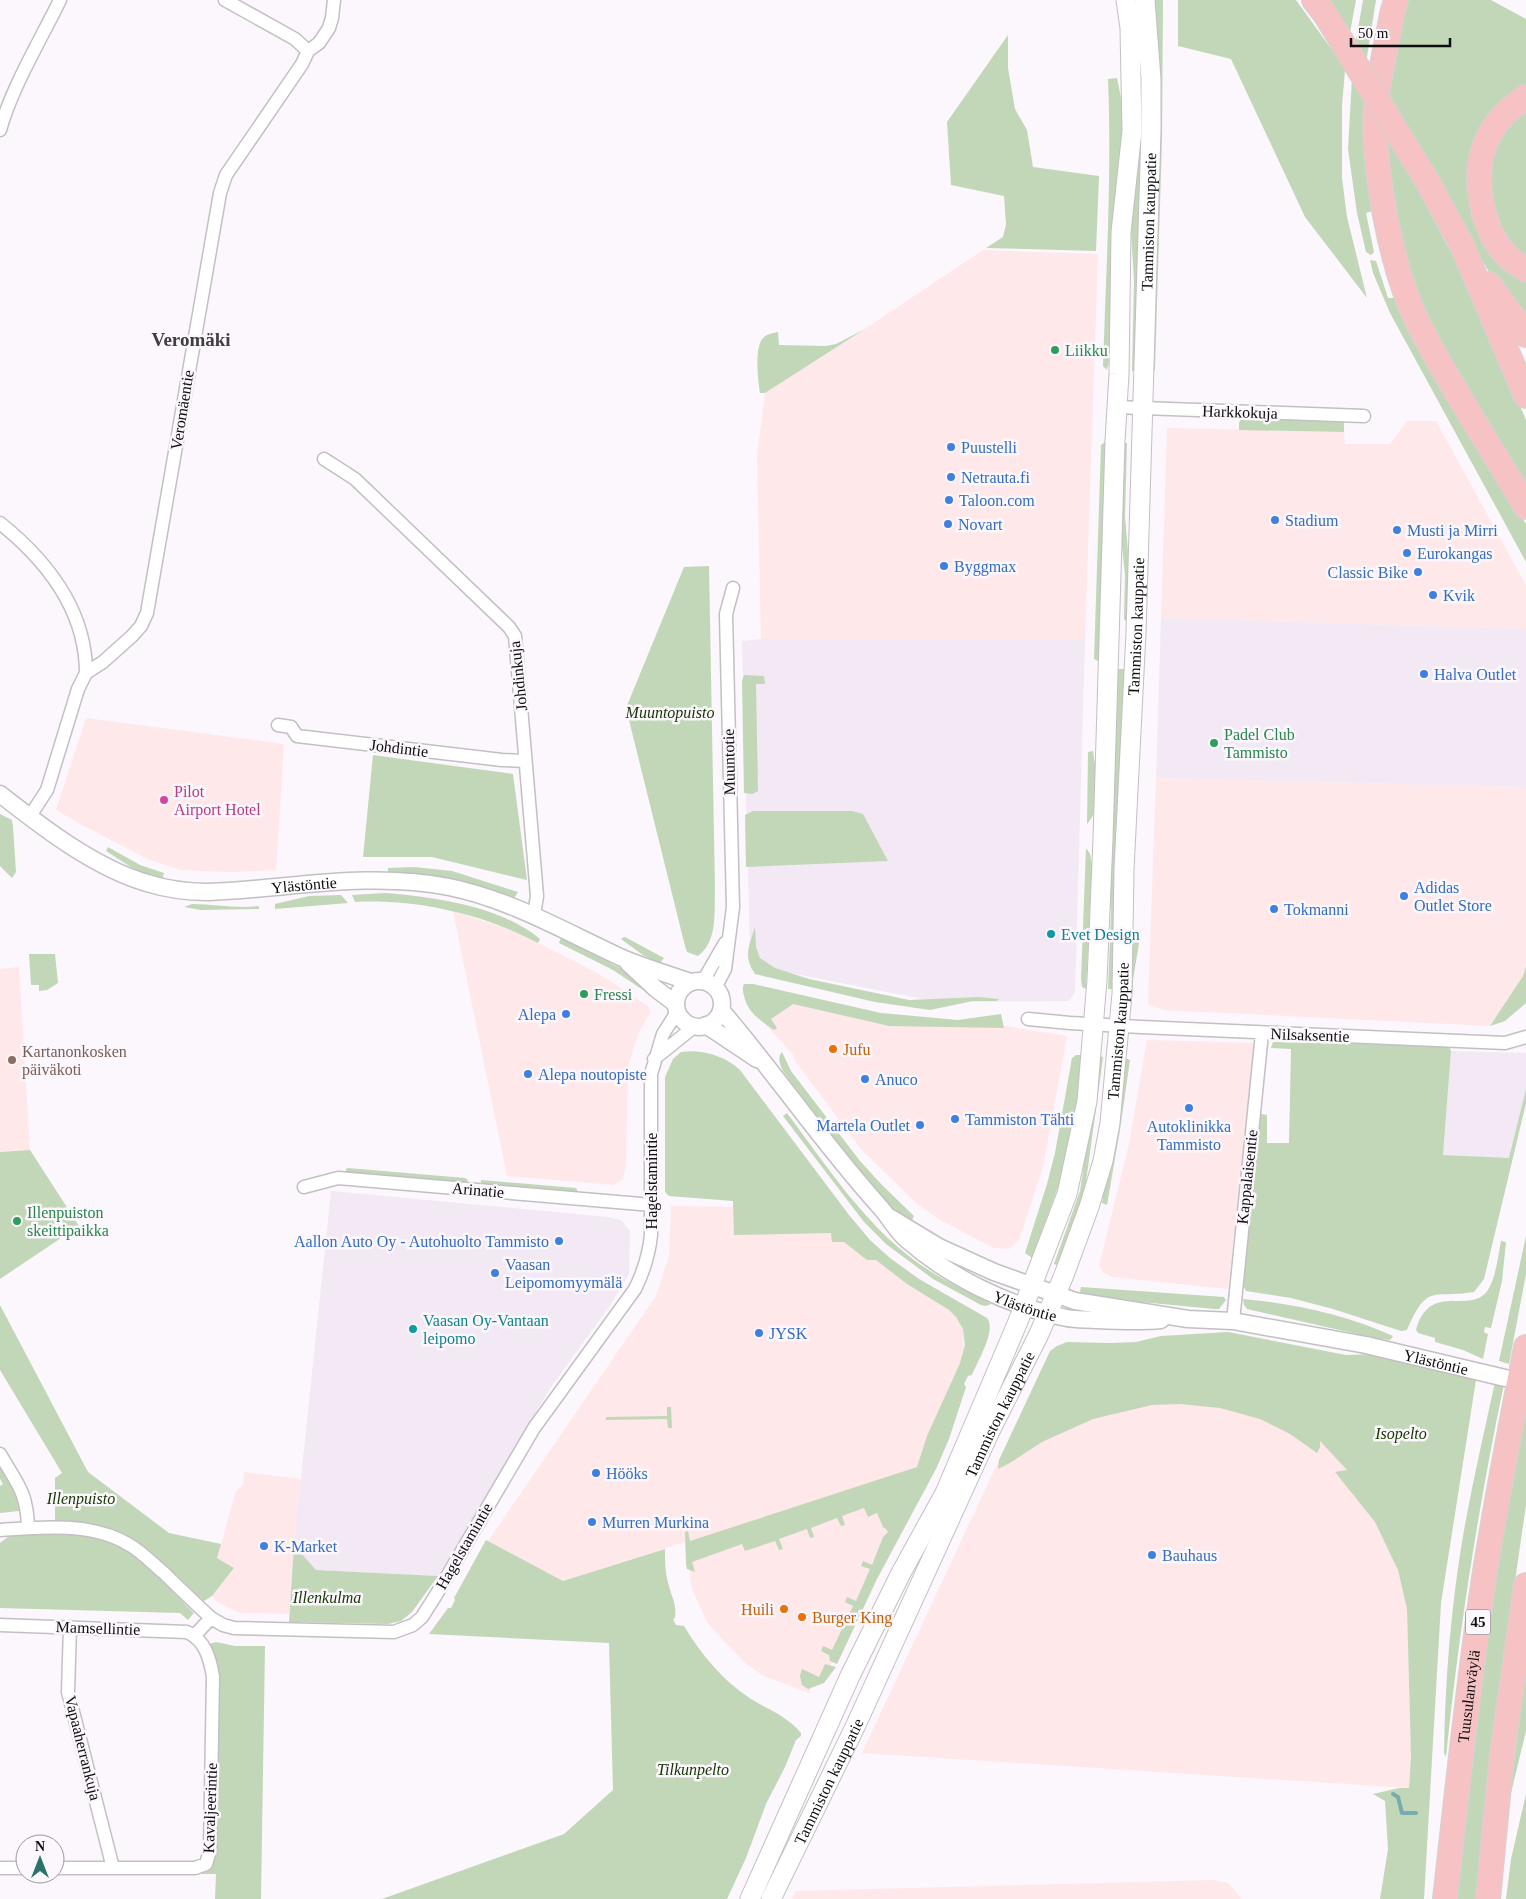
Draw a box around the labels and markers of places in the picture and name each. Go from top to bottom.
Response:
place label: Liikku [1065,342,1108,359]
marker: Liikku [1049,344,1061,356]
place label: Puustelli [961,439,1018,456]
marker: Puustelli [945,441,957,453]
place label: Netrauta.fi [961,469,1030,486]
marker: Netrauta.fi [945,471,957,483]
place label: Taloon.com [959,492,1035,509]
marker: Taloon.com [943,494,955,506]
place label: Stadium [1285,512,1339,529]
marker: Stadium [1269,514,1281,526]
place label: Novart [958,516,1003,533]
marker: Novart [942,518,954,530]
place label: Musti ja Mirri [1407,522,1498,540]
marker: Musti ja Mirri [1391,524,1403,536]
place label: Eurokangas [1417,545,1493,563]
marker: Eurokangas [1401,547,1413,559]
place label: Byggmax [954,558,1016,576]
marker: Byggmax [938,560,950,572]
place label: Classic Bike [1328,564,1408,581]
marker: Classic Bike [1412,566,1424,578]
place label: Kvik [1443,587,1475,604]
marker: Kvik [1427,589,1439,601]
place label: Halva Outlet [1434,666,1517,683]
marker: Halva Outlet [1418,668,1430,680]
place label: Padel Club Tammisto [1224,726,1295,761]
marker: Padel Club Tammisto [1208,737,1220,749]
place label: Pilot Airport Hotel [174,783,261,819]
marker: Pilot Airport Hotel [158,794,170,806]
place label: Adidas Outlet Store [1414,879,1492,914]
marker: Adidas Outlet Store [1398,890,1410,902]
place label: Tokmanni [1284,901,1349,918]
marker: Tokmanni [1268,903,1280,915]
place label: Evet Design [1061,926,1140,944]
marker: Evet Design [1045,928,1057,940]
place label: Fressi [594,986,633,1003]
marker: Fressi [578,988,590,1000]
place label: Alepa [518,1006,556,1024]
marker: Alepa [560,1008,572,1020]
place label: Jufu [843,1041,871,1058]
place label: Kartanonkosken päiväkoti [22,1043,127,1079]
marker: Jufu [827,1043,839,1055]
marker: Kartanonkosken päiväkoti [6,1054,18,1066]
place label: Alepa noutopiste [538,1066,647,1084]
marker: Alepa noutopiste [522,1068,534,1080]
place label: Anuco [875,1071,918,1088]
marker: Anuco [859,1073,871,1085]
marker: Autoklinikka Tammisto [1183,1102,1195,1114]
place label: Tammiston Tähti [965,1111,1075,1128]
marker: Tammiston Tähti [949,1113,961,1125]
place label: Martela Outlet [816,1117,911,1134]
place label: Autoklinikka Tammisto [1147,1118,1231,1153]
marker: Martela Outlet [914,1119,926,1131]
place label: Illenpuiston skeittipaikka [27,1204,109,1240]
marker: Illenpuiston skeittipaikka [11,1215,23,1227]
place label: Aallon Auto Oy - Autohuolto Tammisto [294,1233,549,1251]
marker: Aallon Auto Oy - Autohuolto Tammisto [553,1235,565,1247]
place label: Vaasan Leipomomyymälä [505,1256,622,1292]
marker: Vaasan Leipomomyymälä [489,1267,501,1279]
place label: Vaasan Oy-Vantaan leipomo [423,1312,549,1348]
marker: Vaasan Oy-Vantaan leipomo [407,1323,419,1335]
place label: JYSK [769,1325,808,1342]
marker: JYSK [753,1327,765,1339]
place label: Hööks [606,1465,648,1482]
marker: Hööks [590,1467,602,1479]
place label: Murren Murkina [602,1514,709,1531]
marker: Murren Murkina [586,1516,598,1528]
place label: K-Market [274,1538,338,1555]
marker: K-Market [258,1540,270,1552]
place label: Bauhaus [1162,1547,1217,1564]
marker: Bauhaus [1146,1549,1158,1561]
place label: Huili [741,1601,775,1618]
marker: Huili [778,1603,790,1615]
place label: Burger King [812,1609,892,1627]
marker: Burger King [796,1611,808,1623]

